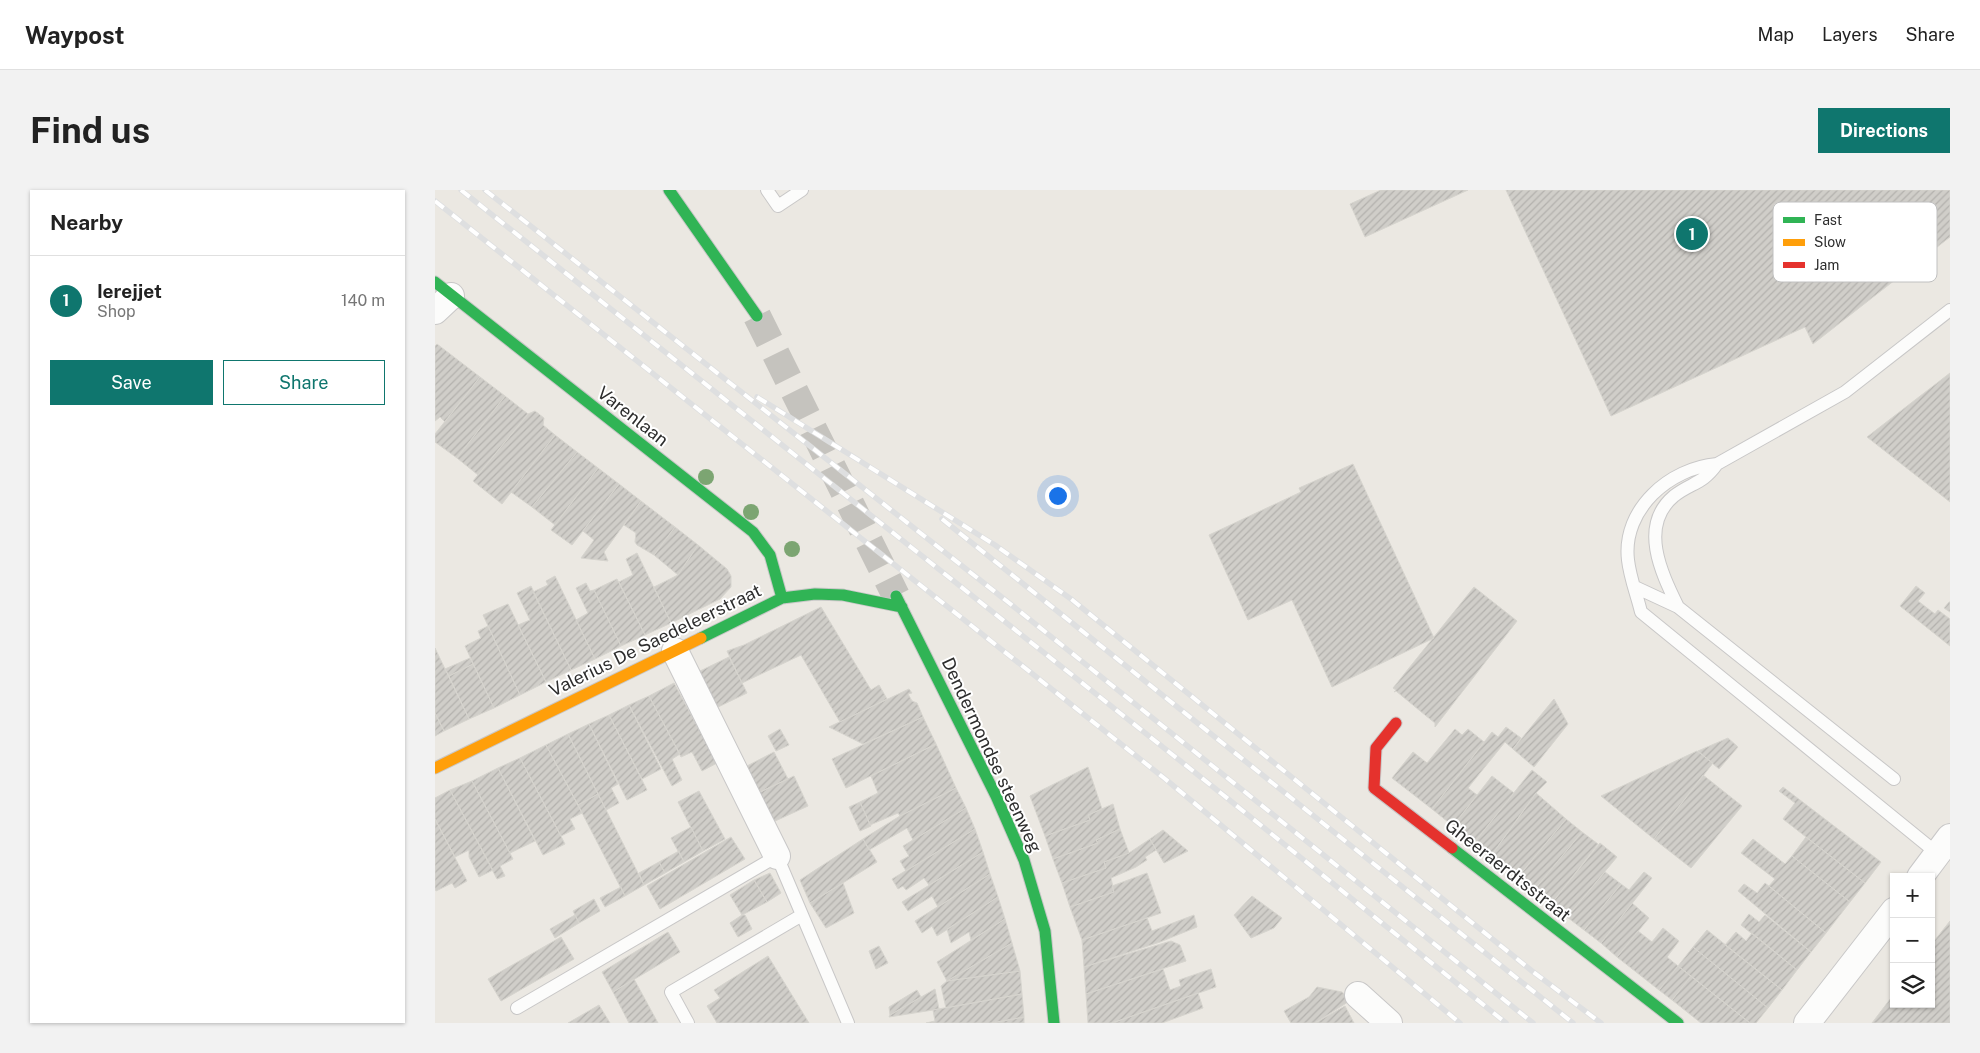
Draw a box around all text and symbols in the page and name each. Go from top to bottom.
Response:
text: Waypost [25,21,125,49]
text: Map [1758,24,1794,45]
text: Layers [1822,24,1878,45]
text: Share [1906,24,1955,45]
button: Directions [1818,108,1950,153]
text: Find us [30,110,150,151]
legend [1773,202,1937,282]
text: Nearby [50,210,123,235]
text: Fast [1814,212,1842,228]
pin: 1 [1676,215,1708,253]
text: Slow [1814,234,1846,250]
text: Jam [1814,257,1839,273]
text: Ierejjet [97,280,162,302]
text: 1 [63,291,69,310]
text: 140 m [341,291,385,310]
text: Shop [97,302,136,321]
button: Save [50,360,213,405]
button: Share [223,360,385,405]
street label: Varenlaan [593,382,673,450]
your location [1045,483,1071,509]
street label: Valerius De Saedeleerstraat [546,579,764,701]
street label: Dendermondse steenweg [938,654,1046,856]
street label: Gheeraerdtsstraat [1441,814,1575,926]
map controls [1890,873,1935,1008]
button: + [1890,873,1935,918]
button: − [1890,918,1935,963]
button: layers [1890,963,1935,1008]

